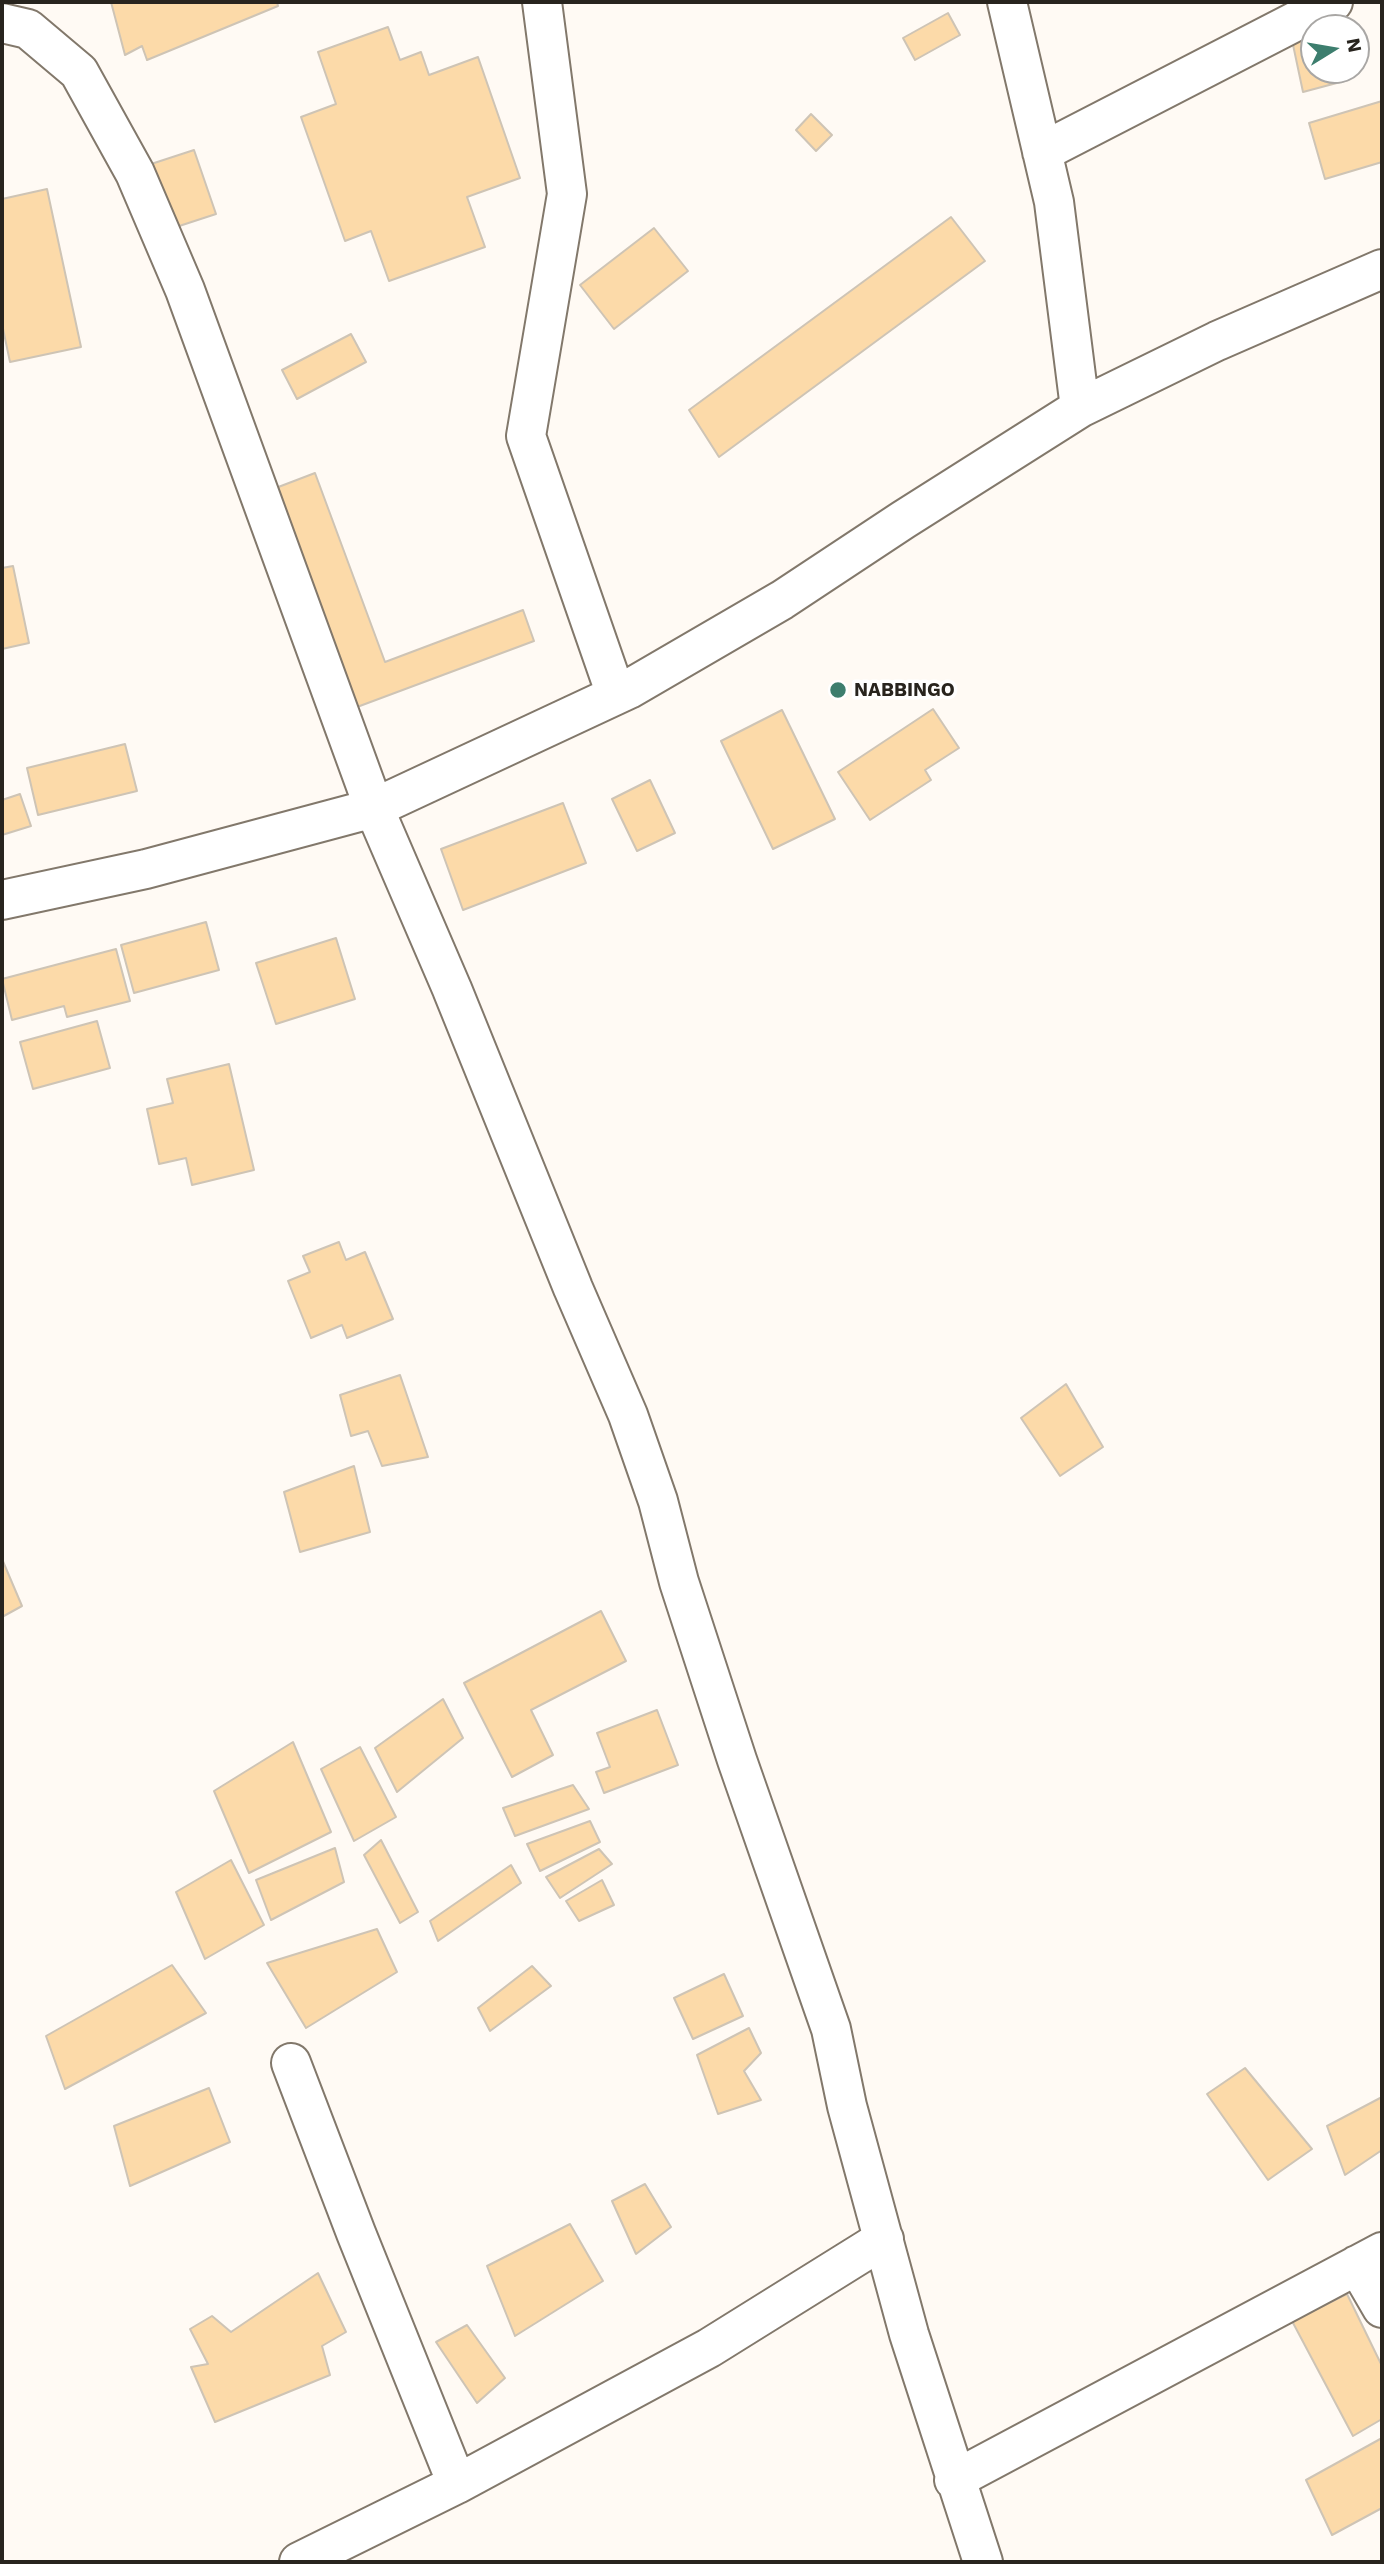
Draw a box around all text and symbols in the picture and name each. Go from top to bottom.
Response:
north arrow [1300,14,1370,84]
text: N [1342,36,1367,54]
place label: NABBINGO [854,679,955,701]
marker: NABBINGO [828,680,848,700]

